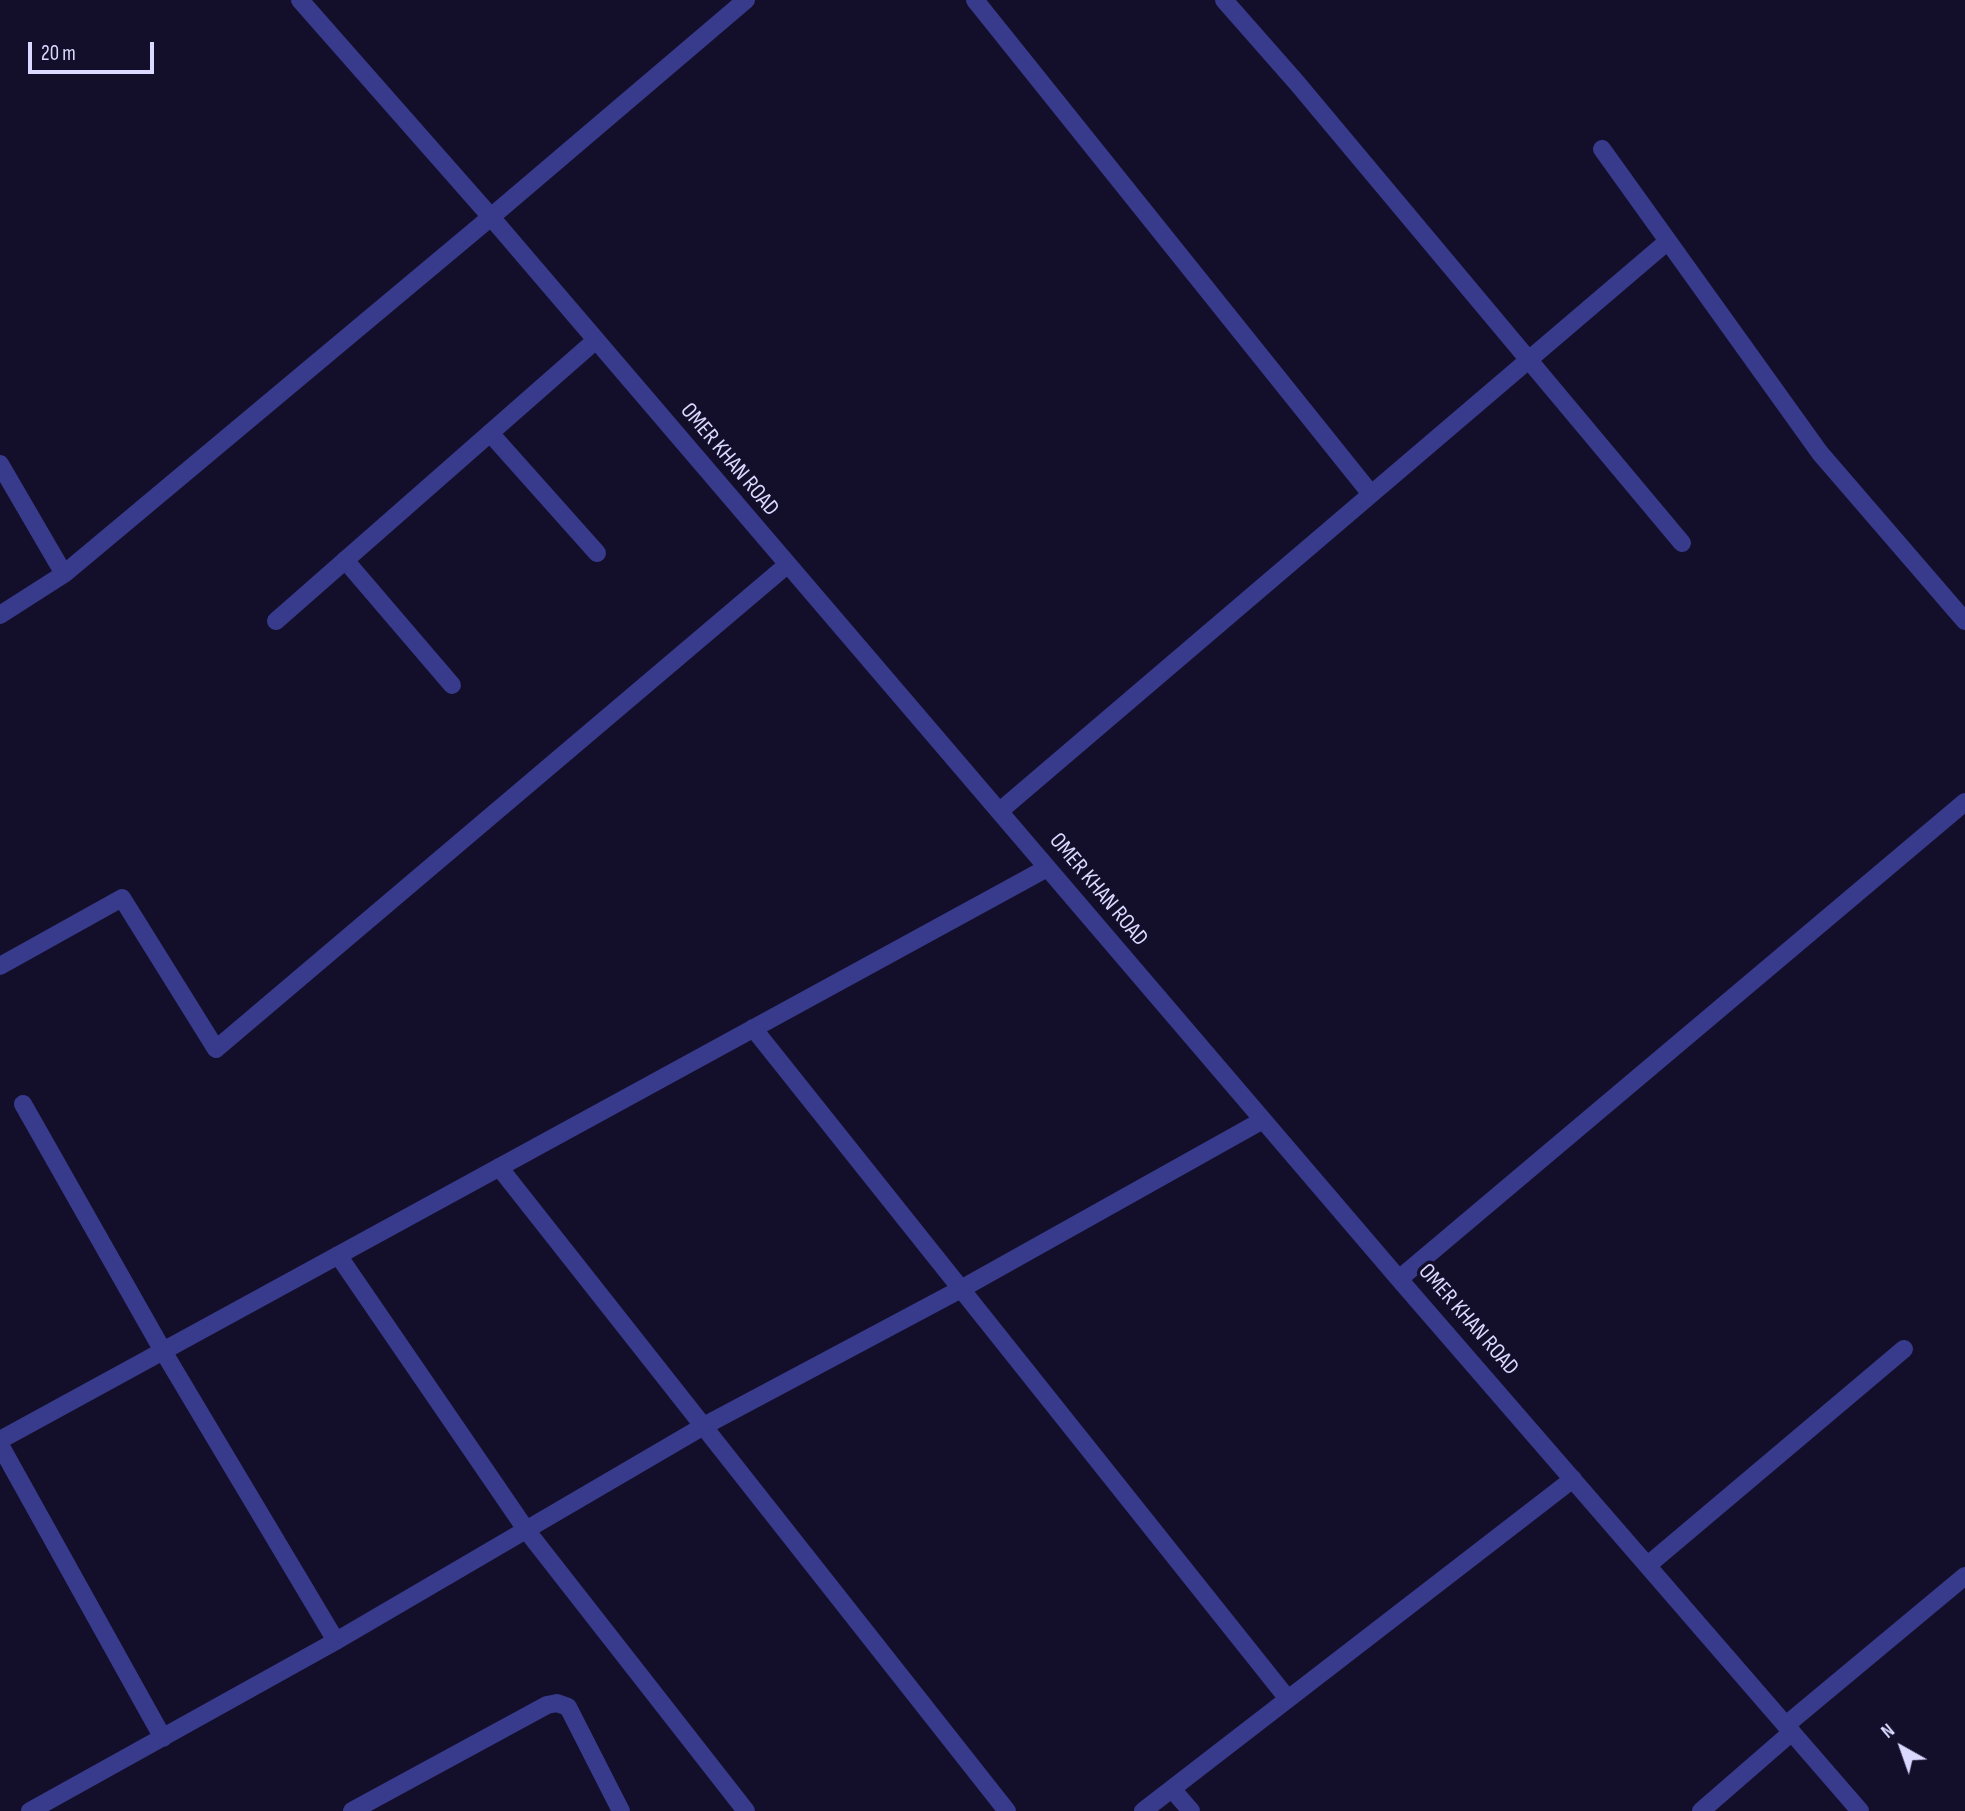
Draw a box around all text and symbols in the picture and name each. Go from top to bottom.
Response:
scale bar [32,28,158,72]
text: 20 m [41,41,76,66]
street label: OMER KHAN ROAD [674,398,784,522]
street label: OMER KHAN ROAD [1043,828,1153,952]
street label: OMER KHAN ROAD [1412,1259,1524,1381]
north arrow [1867,1713,1937,1783]
text: N [1877,1719,1899,1744]

